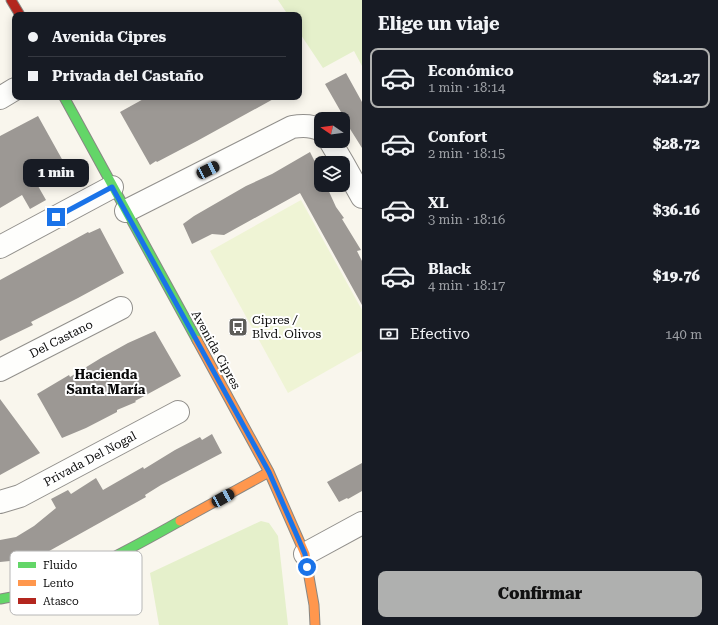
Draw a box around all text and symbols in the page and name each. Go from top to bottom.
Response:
text: Elige un viaje [378,13,500,34]
text: Avenida Cipres [52,28,166,46]
icon: car [380,60,416,96]
text: Económico [428,62,514,80]
text: Privada del Castaño [52,67,204,85]
text: $21.27 [653,69,700,87]
text: 1 min · 18:14 [428,80,505,95]
north arrow [314,112,350,148]
map controls [314,112,350,192]
icon: car [380,126,416,162]
text: Confort [428,128,487,146]
text: $28.72 [653,135,700,153]
text: 2 min · 18:15 [428,146,505,161]
button: layers [314,156,350,192]
callout: 1 min [23,159,89,187]
car [195,159,221,181]
text: 1 min [38,165,74,180]
icon: car [380,192,416,228]
text: XL [428,194,449,212]
text: $36.16 [653,201,700,219]
route end [47,208,65,226]
text: 3 min · 18:16 [428,212,505,227]
icon: car [380,258,416,294]
text: Black [428,260,471,278]
text: $19.76 [653,267,700,285]
text: 4 min · 18:17 [428,278,505,293]
street label: Avenida Cipres [189,308,244,392]
place label: Cipres / Blvd. Olivos [252,313,321,341]
bus stop icon: Cipres / Blvd. Olivos [227,316,249,338]
street label: Del Castano [27,317,95,361]
icon: cash [378,323,400,345]
text: Efectivo [410,325,470,343]
text: 140 m [665,327,702,342]
district label: Hacienda Santa María [67,367,146,397]
street label: Privada Del Nogal [41,429,139,489]
car [210,487,236,509]
legend [10,551,142,615]
route start [298,558,316,576]
text: Fluido [43,559,77,572]
button: Confirmar [378,571,702,617]
text: Lento [43,577,74,590]
text: Atasco [43,595,79,608]

